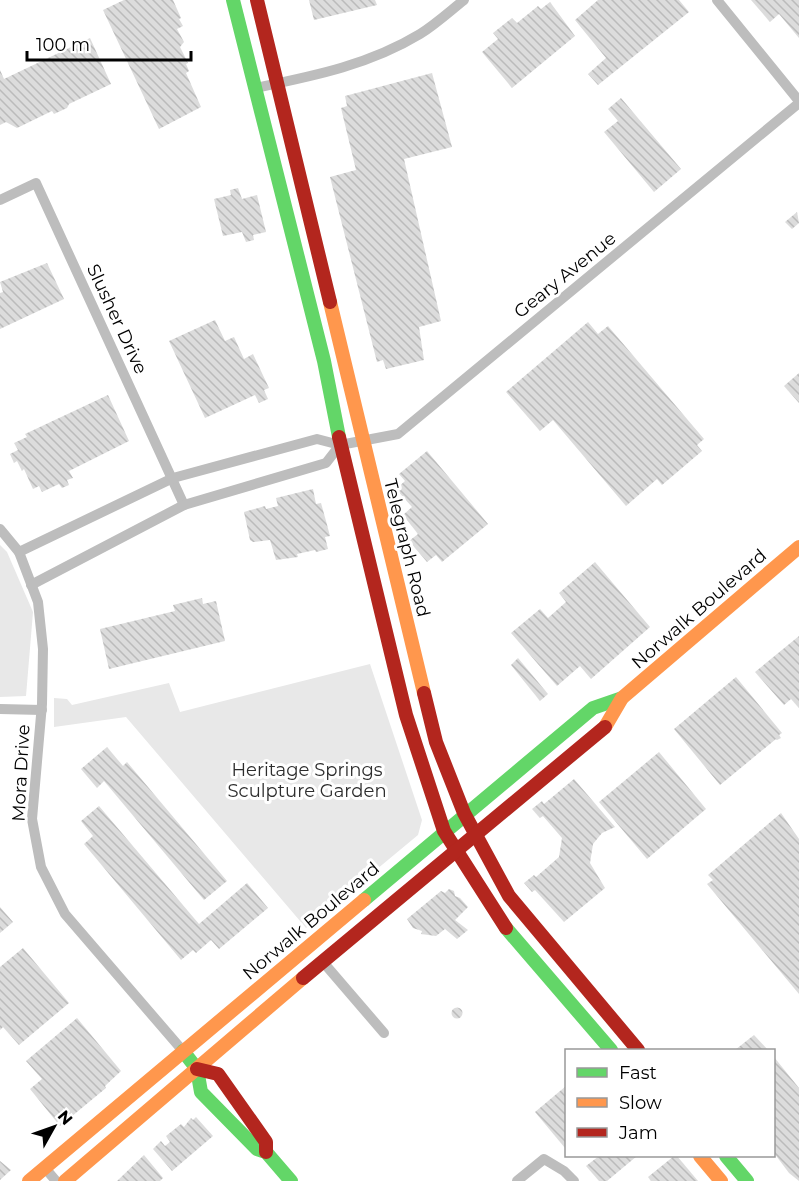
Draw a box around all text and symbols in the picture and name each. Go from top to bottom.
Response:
scale bar [27,24,190,62]
text: 100 m [36,34,90,56]
street label: Geary Avenue [510,227,620,323]
street label: Slusher Drive [82,260,152,378]
street label: Telegraph Road [379,477,435,619]
street label: Norwalk Boulevard [627,544,771,674]
street label: Mora Drive [7,724,35,822]
park label: Heritage Springs Sculpture Garden [227,759,387,802]
street label: Norwalk Boulevard [238,857,384,985]
legend [565,1049,775,1157]
text: Fast [619,1062,657,1084]
text: Slow [619,1092,662,1114]
north arrow [24,1097,84,1157]
text: N [54,1107,77,1129]
text: Jam [618,1122,658,1144]

